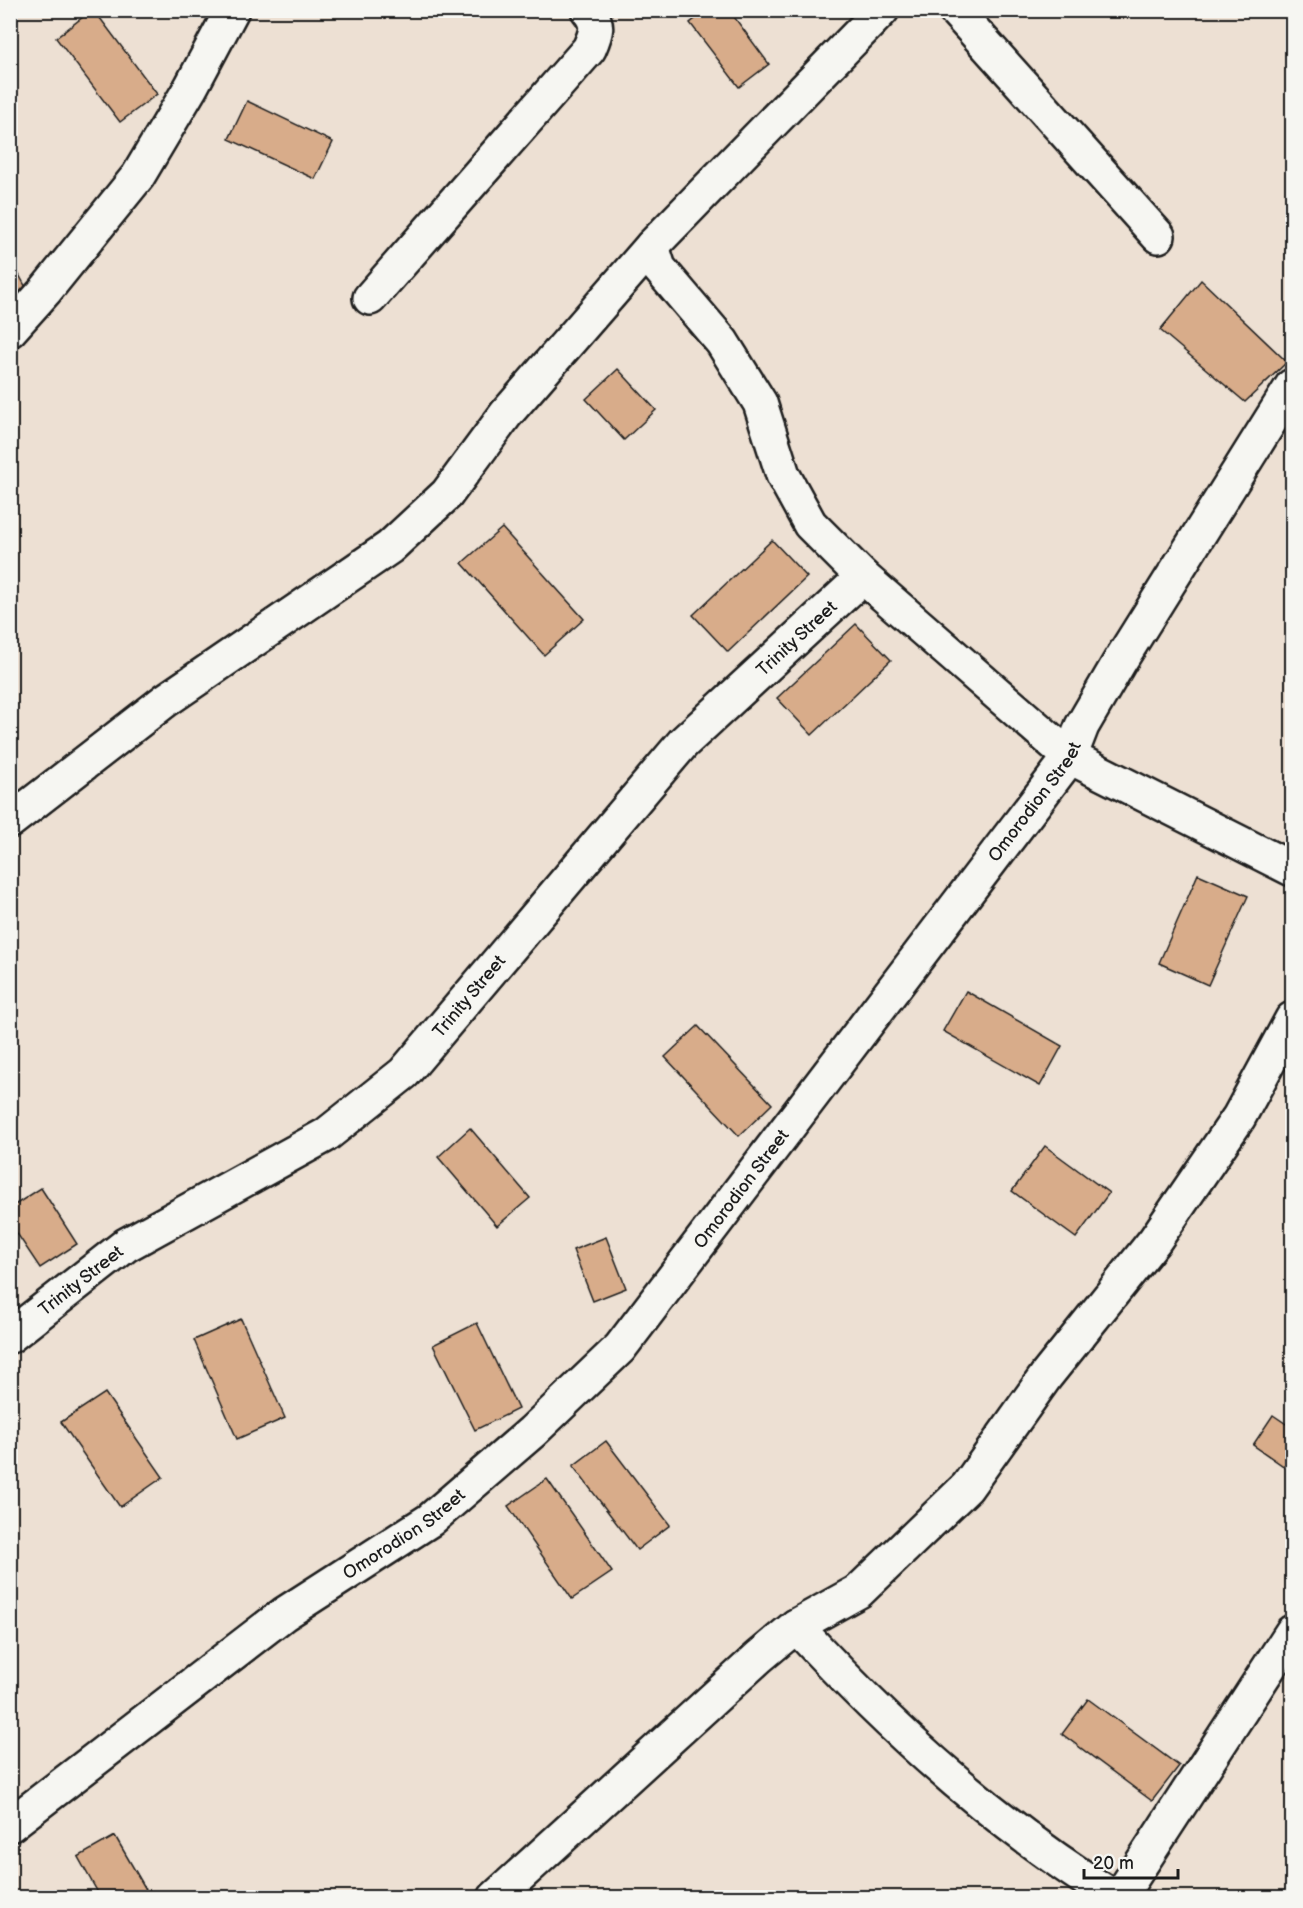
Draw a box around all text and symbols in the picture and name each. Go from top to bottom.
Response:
street label: Trinity Street [752,596,841,680]
street label: Omorodion Street [984,738,1086,866]
street label: Trinity Street [428,950,510,1042]
street label: Omorodion Street [689,1125,794,1252]
street label: Trinity Street [34,1241,128,1320]
street label: Omorodion Street [339,1484,469,1584]
scale bar [1084,1842,1178,1880]
text: 20 m [1093,1853,1134,1874]

